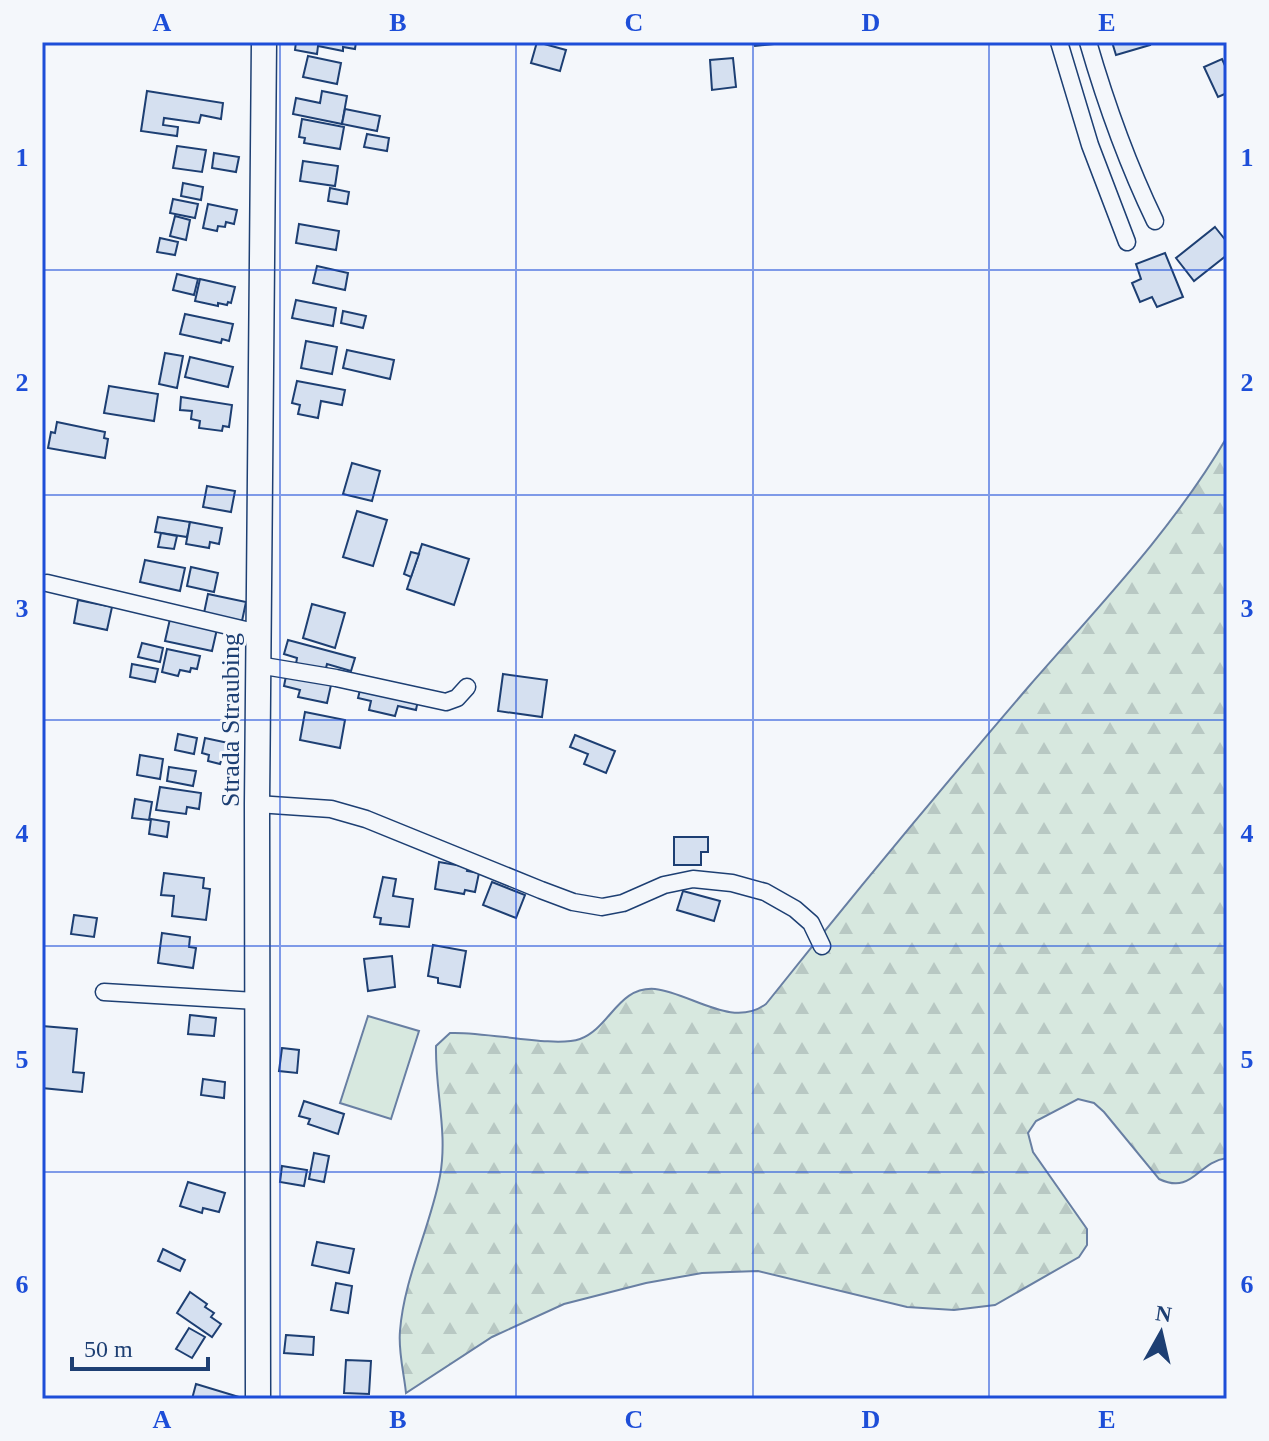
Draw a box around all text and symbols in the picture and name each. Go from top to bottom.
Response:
text: A [153,8,172,37]
text: B [389,8,407,37]
text: C [625,8,643,37]
text: D [862,8,880,37]
text: E [1098,8,1116,37]
text: 1 [16,143,29,172]
text: 1 [1241,143,1254,172]
text: 2 [16,368,29,397]
text: 2 [1241,368,1254,397]
text: 3 [16,594,29,623]
text: 3 [1241,594,1254,623]
street label: Strada Straubing [216,633,245,807]
text: 4 [16,819,29,848]
text: 4 [1241,819,1254,848]
text: 5 [16,1045,29,1074]
text: 5 [1241,1045,1254,1074]
text: 6 [16,1270,29,1299]
text: 6 [1241,1270,1254,1299]
north arrow [1121,1293,1201,1373]
text: N [1154,1300,1173,1327]
scale bar [72,1321,208,1371]
text: 50 m [84,1336,133,1362]
text: A [153,1405,172,1434]
text: B [389,1405,407,1434]
text: C [625,1405,643,1434]
text: D [862,1405,880,1434]
text: E [1098,1405,1116,1434]

